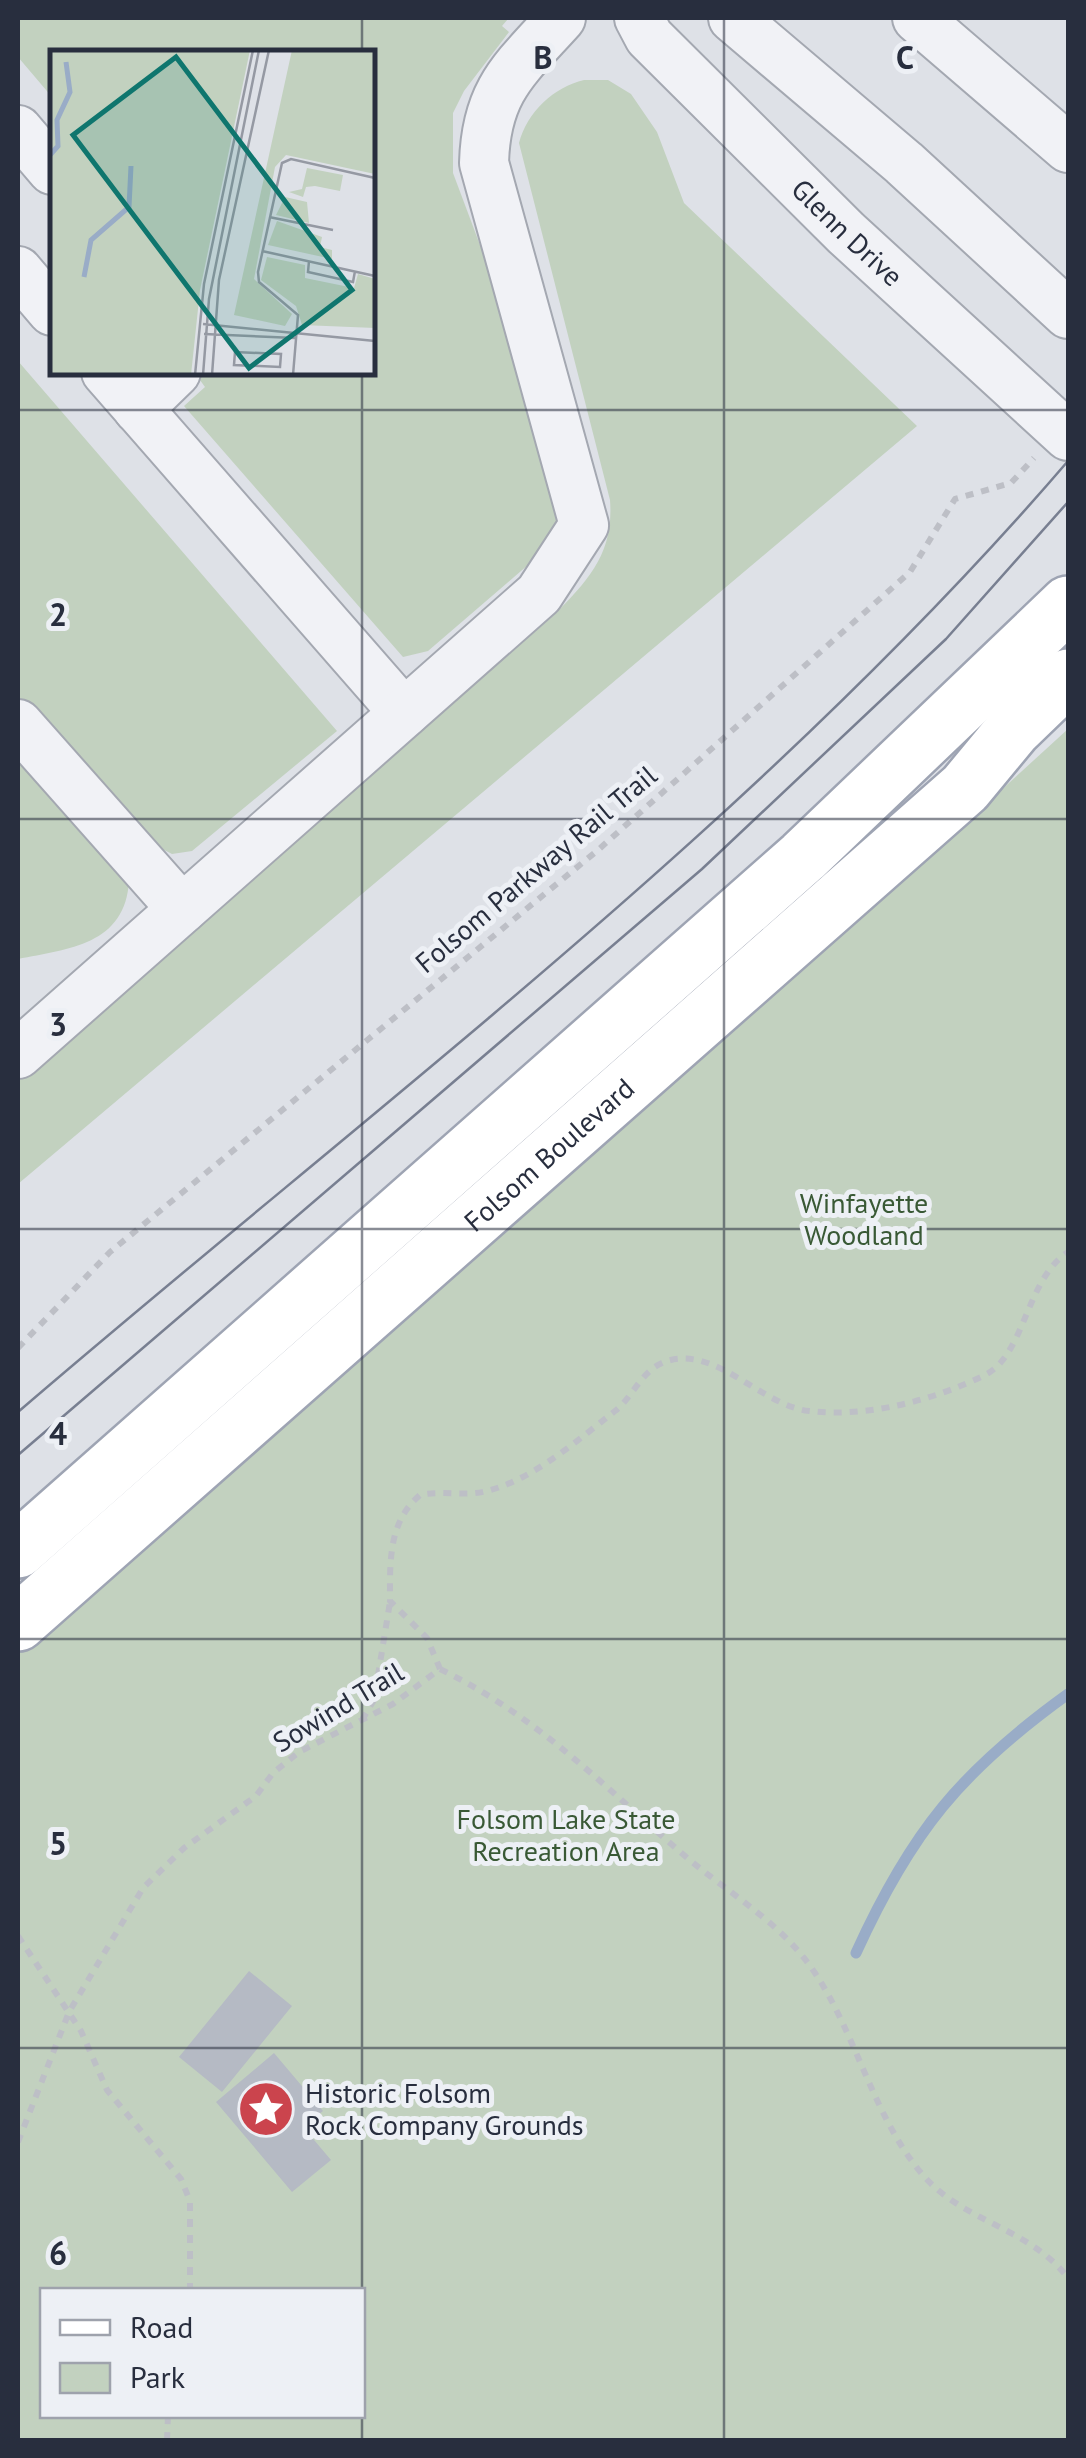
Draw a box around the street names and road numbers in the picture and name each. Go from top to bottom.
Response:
street label: Glenn Drive [784,170,911,294]
street label: Folsom Parkway Rail Trail [407,757,664,981]
street label: Folsom Boulevard [456,1069,642,1239]
street label: Sowind Trail [265,1653,410,1760]

